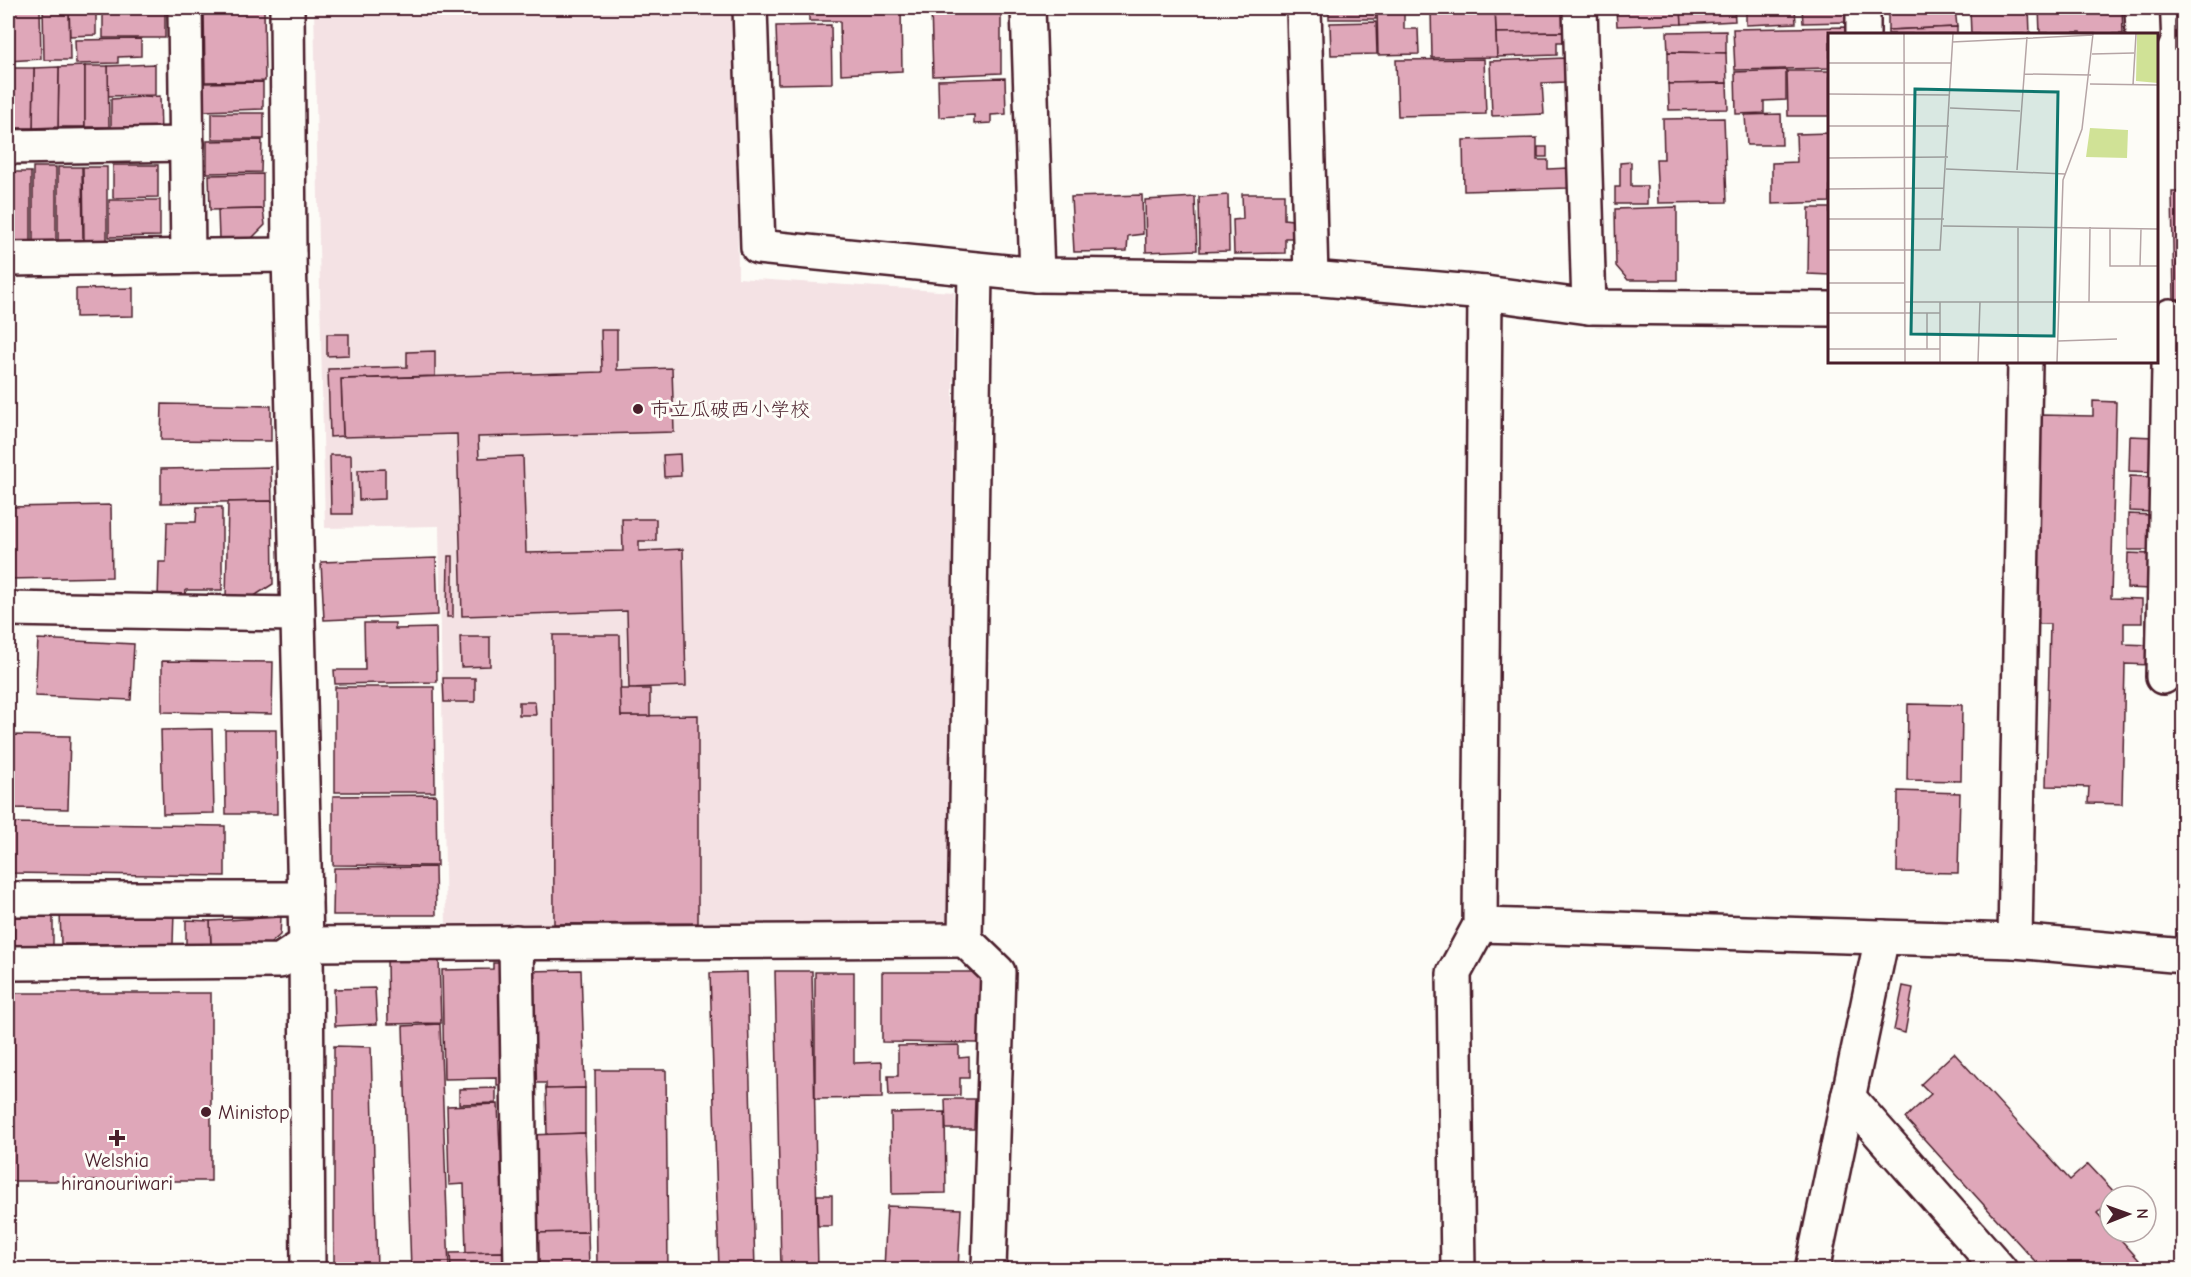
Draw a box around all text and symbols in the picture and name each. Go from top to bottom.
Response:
inset map [1828,33,2158,363]
place label: 市立瓜破西小学校 [650,398,810,421]
marker: 市立瓜破西小学校 [631,402,645,416]
place label: Ministop [218,1101,290,1124]
marker: Ministop [199,1105,213,1119]
marker: Welshia hiranouriwari [110,1131,124,1145]
place label: Welshia hiranouriwari [61,1149,173,1195]
north arrow [2098,1184,2158,1244]
text: N [2133,1208,2151,1219]

